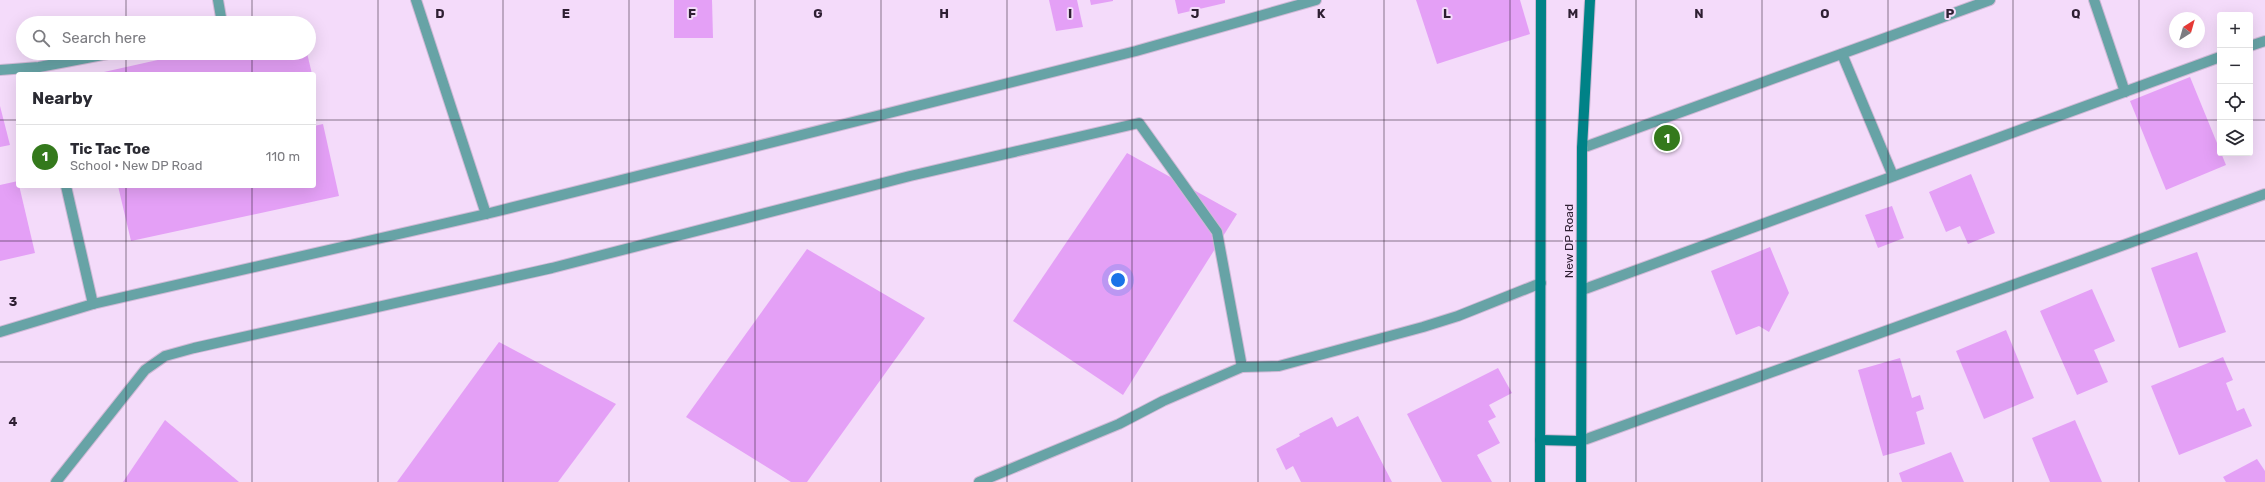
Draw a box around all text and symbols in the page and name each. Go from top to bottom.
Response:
text: D [435,6,445,21]
text: E [562,6,570,21]
text: F [688,6,696,21]
text: G [813,6,823,21]
text: H [939,6,949,21]
text: I [1068,6,1072,21]
text: J [1191,6,1199,21]
text: K [1317,6,1326,21]
text: L [1443,6,1451,21]
text: M [1568,6,1578,21]
text: N [1694,6,1704,21]
text: O [1820,6,1830,21]
text: P [1946,6,1955,21]
text: Q [2071,6,2081,21]
north arrow [2169,12,2205,48]
map controls [2217,12,2253,156]
button: + [2217,12,2253,48]
search box [16,16,316,60]
icon: search [30,27,52,49]
text: Search here [62,29,146,47]
button: − [2217,48,2253,84]
button: locate [2217,84,2253,120]
text: Nearby [32,88,93,108]
button: layers [2217,120,2253,156]
pin: 1 [1654,123,1680,153]
text: Tic Tac Toe [70,140,150,158]
text: 1 [42,149,48,164]
text: 110 m [266,149,300,164]
text: School · New DP Road [70,158,202,173]
street label: New DP Road [1562,204,1576,278]
your location [1108,270,1128,290]
text: 3 [9,294,18,309]
text: 4 [9,414,18,429]

